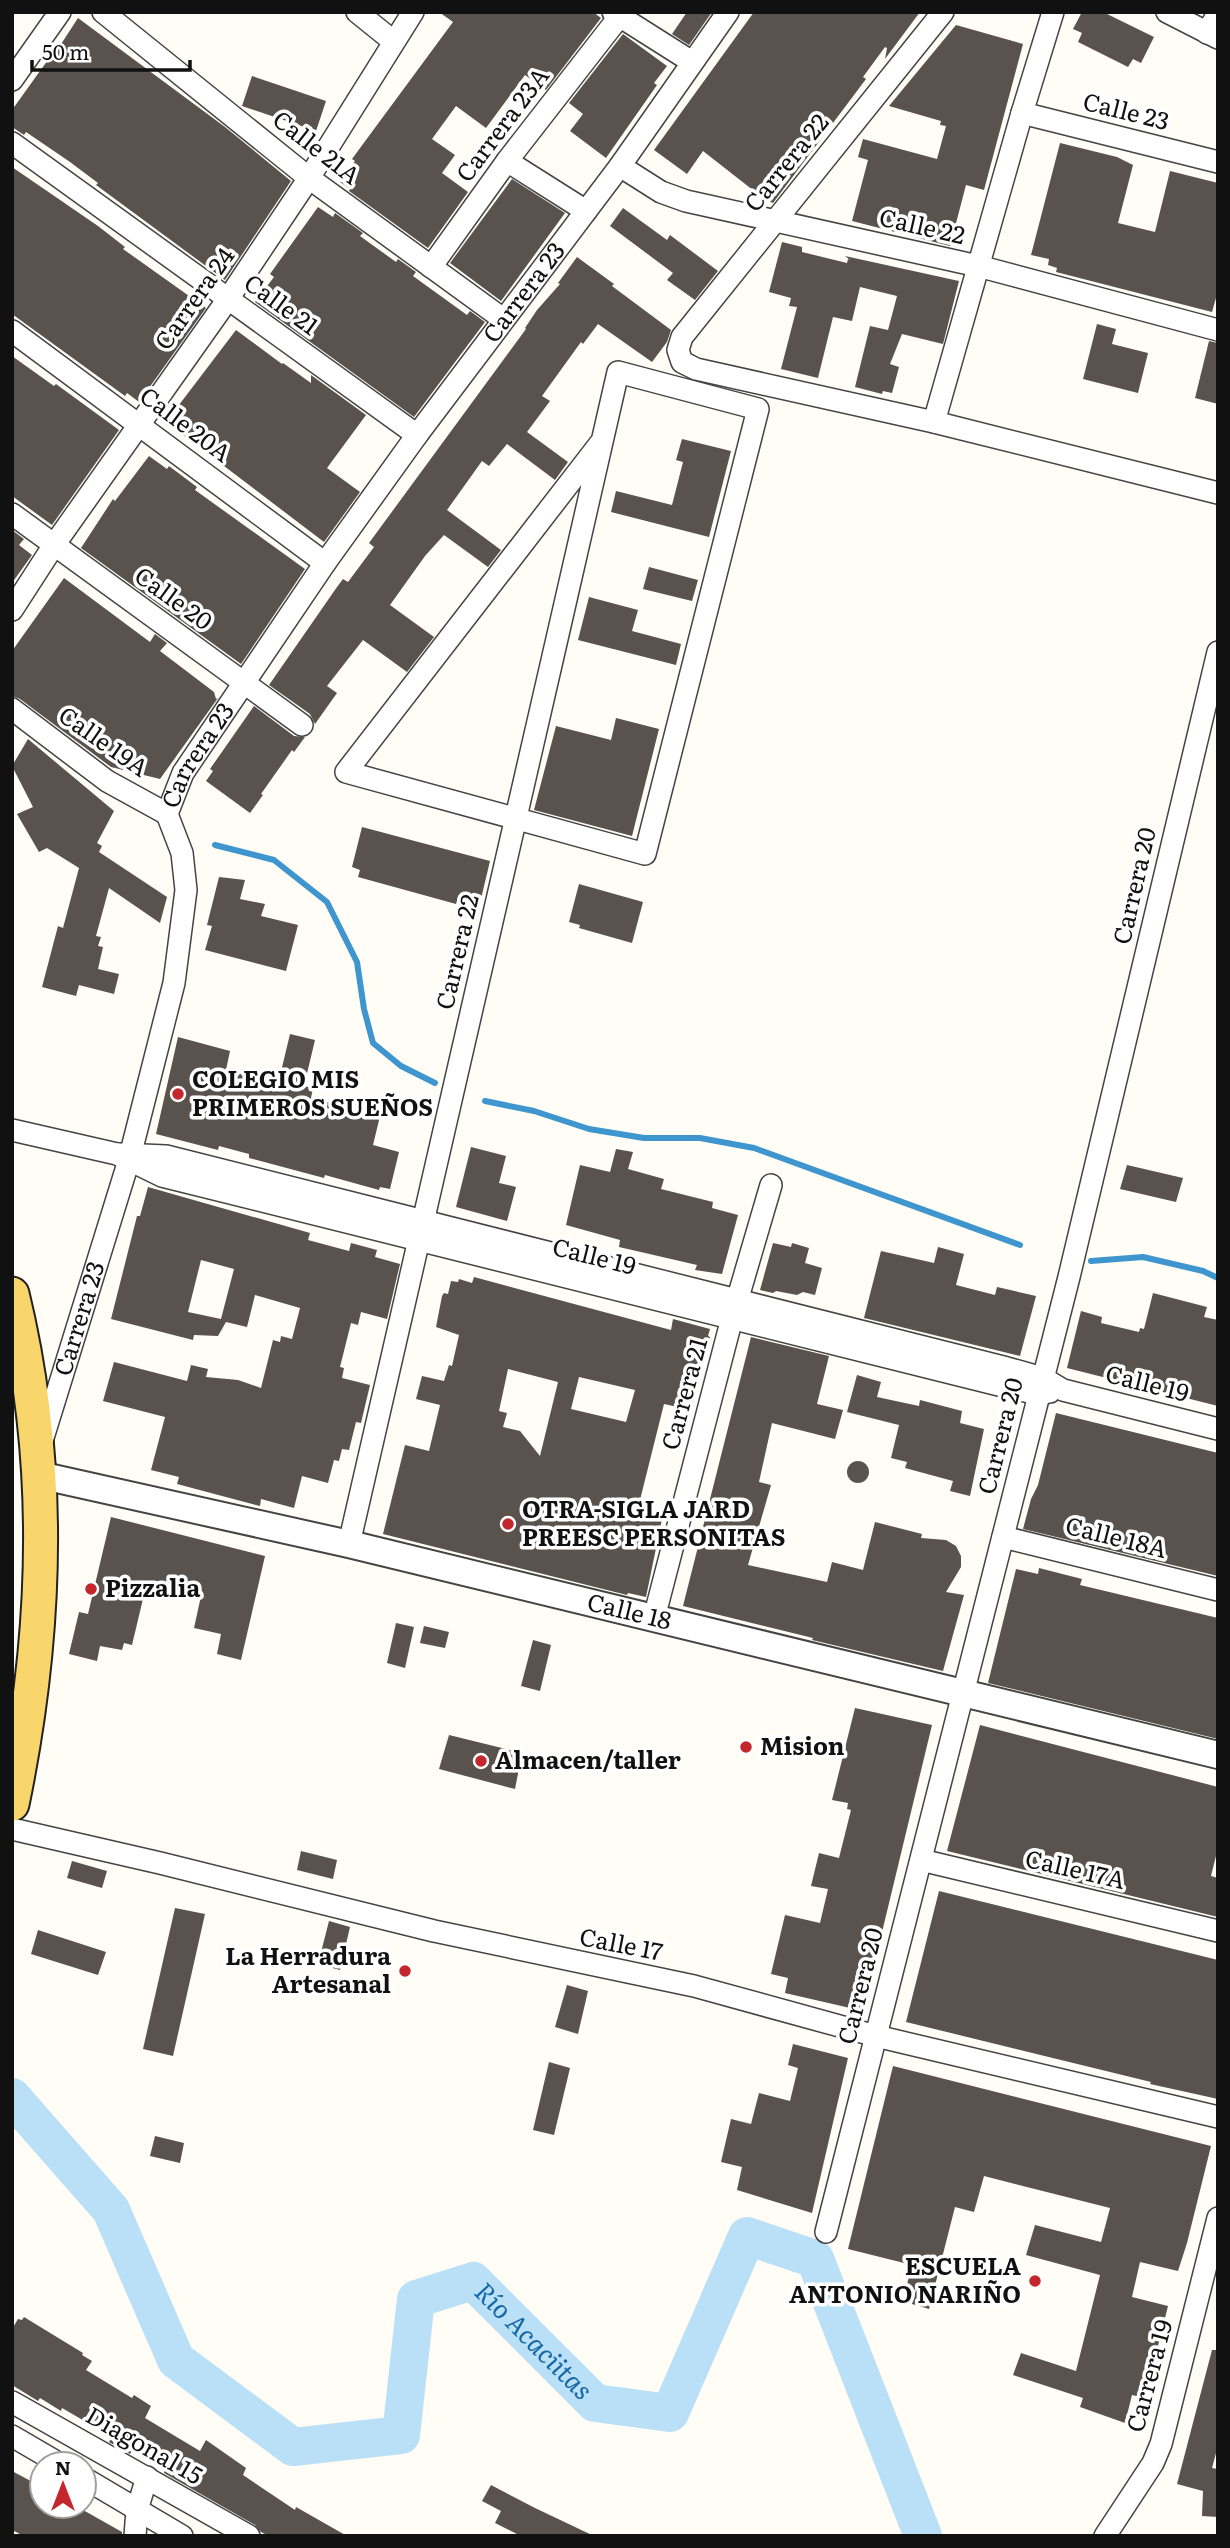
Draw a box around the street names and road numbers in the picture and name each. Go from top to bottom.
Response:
street label: Carrera 23A [446,58,556,188]
street label: Calle 23 [1080,82,1173,137]
street label: Calle 21A [267,101,369,191]
street label: Carrera 22 [735,105,836,218]
street label: Calle 22 [876,198,969,251]
street label: Carrera 23 [473,233,572,349]
street label: Carrera 24 [145,239,241,356]
street label: Calle 21 [238,264,327,342]
street label: Calle 20A [134,377,240,469]
street label: Calle 20 [128,557,221,637]
street label: Carrera 23 [151,694,241,813]
street label: Calle 19A [52,696,157,784]
street label: Carrera 20 [1102,823,1163,947]
street label: Carrera 22 [425,890,486,1013]
street label: Calle 19 [549,1227,640,1282]
street label: Carrera 23 [43,1256,112,1380]
street label: Carrera 21 [651,1333,714,1453]
street label: Calle 19 [1102,1354,1193,1409]
street label: Carrera 20 [967,1373,1030,1497]
street label: Calle 18A [1062,1506,1171,1565]
street label: Calle 18 [584,1583,676,1637]
street label: Calle 17A [1022,1839,1129,1896]
street label: Calle 17 [577,1917,666,1968]
street label: Carrera 20 [827,1923,890,2047]
street label: Carrera 19 [1116,2315,1179,2436]
street label: Diagonal 15 [80,2396,210,2491]

